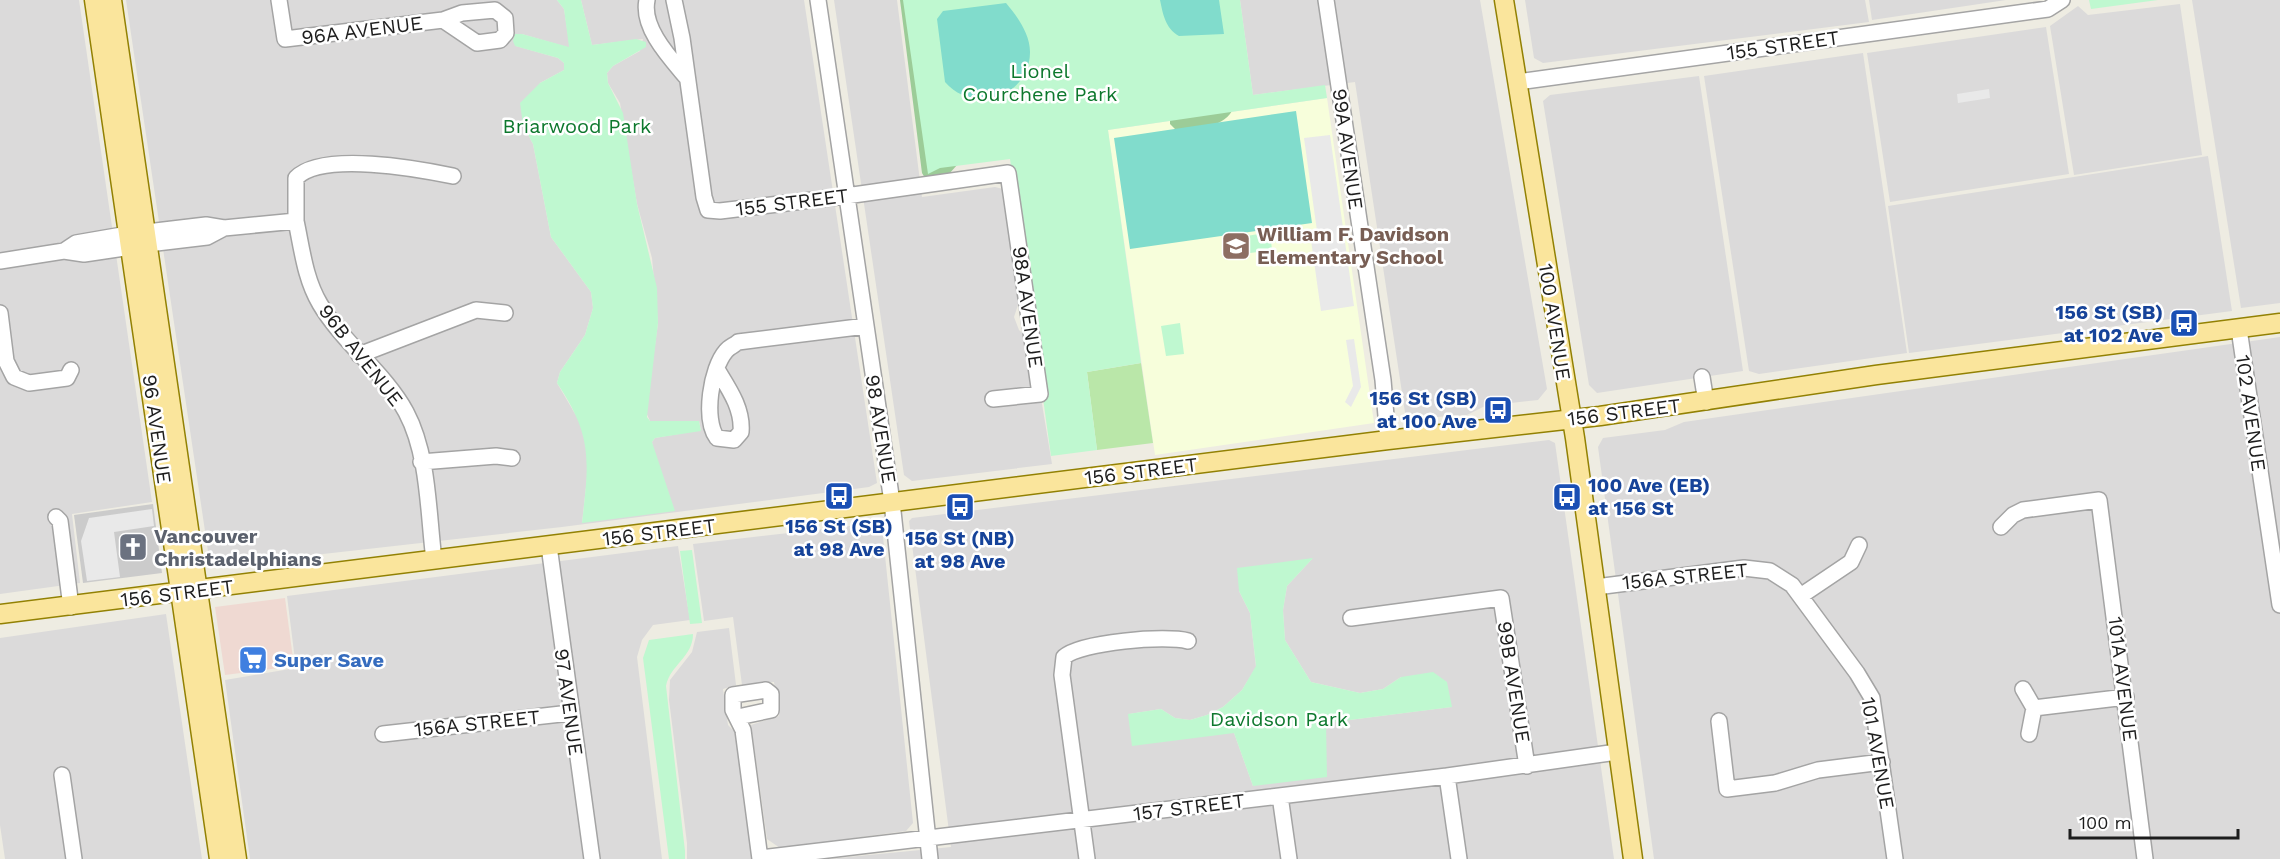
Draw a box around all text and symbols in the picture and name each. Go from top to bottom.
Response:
street label: 96A AVENUE [300,11,424,49]
street label: 155 STREET [1725,25,1841,65]
park label: Lionel Courchene Park [963,59,1117,106]
street label: 99A AVENUE [1328,87,1368,211]
park label: Briarwood Park [503,114,651,138]
street label: 155 STREET [734,183,850,221]
place label: William F. Davidson Elementary School [1257,222,1449,269]
school or university icon: William F. Davidson Elementary School [1220,230,1252,262]
street label: 98A AVENUE [1008,245,1048,369]
street label: 100 AVENUE [1534,262,1576,382]
street label: 96B AVENUE [314,299,408,411]
place label: 156 St (SB) at 102 Ave [2056,300,2163,347]
bus stop icon: 156 St (SB) at 102 Ave [2168,307,2200,339]
street label: 102 AVENUE [2231,353,2271,473]
street label: 96 AVENUE [137,373,177,485]
street label: 98 AVENUE [861,373,901,485]
place label: 156 St (SB) at 100 Ave [1370,386,1477,433]
street label: 156 STREET [1566,393,1682,431]
bus stop icon: 156 St (SB) at 100 Ave [1482,394,1514,426]
street label: 156 STREET [1083,452,1199,490]
place label: 100 Ave (EB) at 156 St [1588,473,1710,520]
bus stop icon: 156 St (SB) at 98 Ave [823,480,855,512]
bus stop icon: 100 Ave (EB) at 156 St [1551,481,1583,513]
bus stop icon: 156 St (NB) at 98 Ave [944,491,976,523]
street label: 156 STREET [601,513,717,551]
place label: 156 St (SB) at 98 Ave [785,514,893,561]
place label: Vancouver Christadelphians [154,524,322,571]
place label: 156 St (NB) at 98 Ave [905,526,1015,573]
church icon: Vancouver Christadelphians [117,531,149,563]
street label: 156A STREET [1621,557,1749,595]
street label: 156 STREET [119,574,235,612]
street label: 101A AVENUE [2103,615,2143,743]
street label: 99B AVENUE [1493,619,1535,745]
supermarket icon: Super Save [237,644,269,676]
street label: 97 AVENUE [550,647,588,757]
place label: Super Save [274,648,384,672]
street label: 101 AVENUE [1856,695,1900,811]
street label: 156A STREET [413,704,541,742]
park label: Davidson Park [1210,707,1348,731]
street label: 157 STREET [1132,788,1246,826]
scale bar [2070,802,2238,840]
text: 100 m [2079,812,2132,833]

